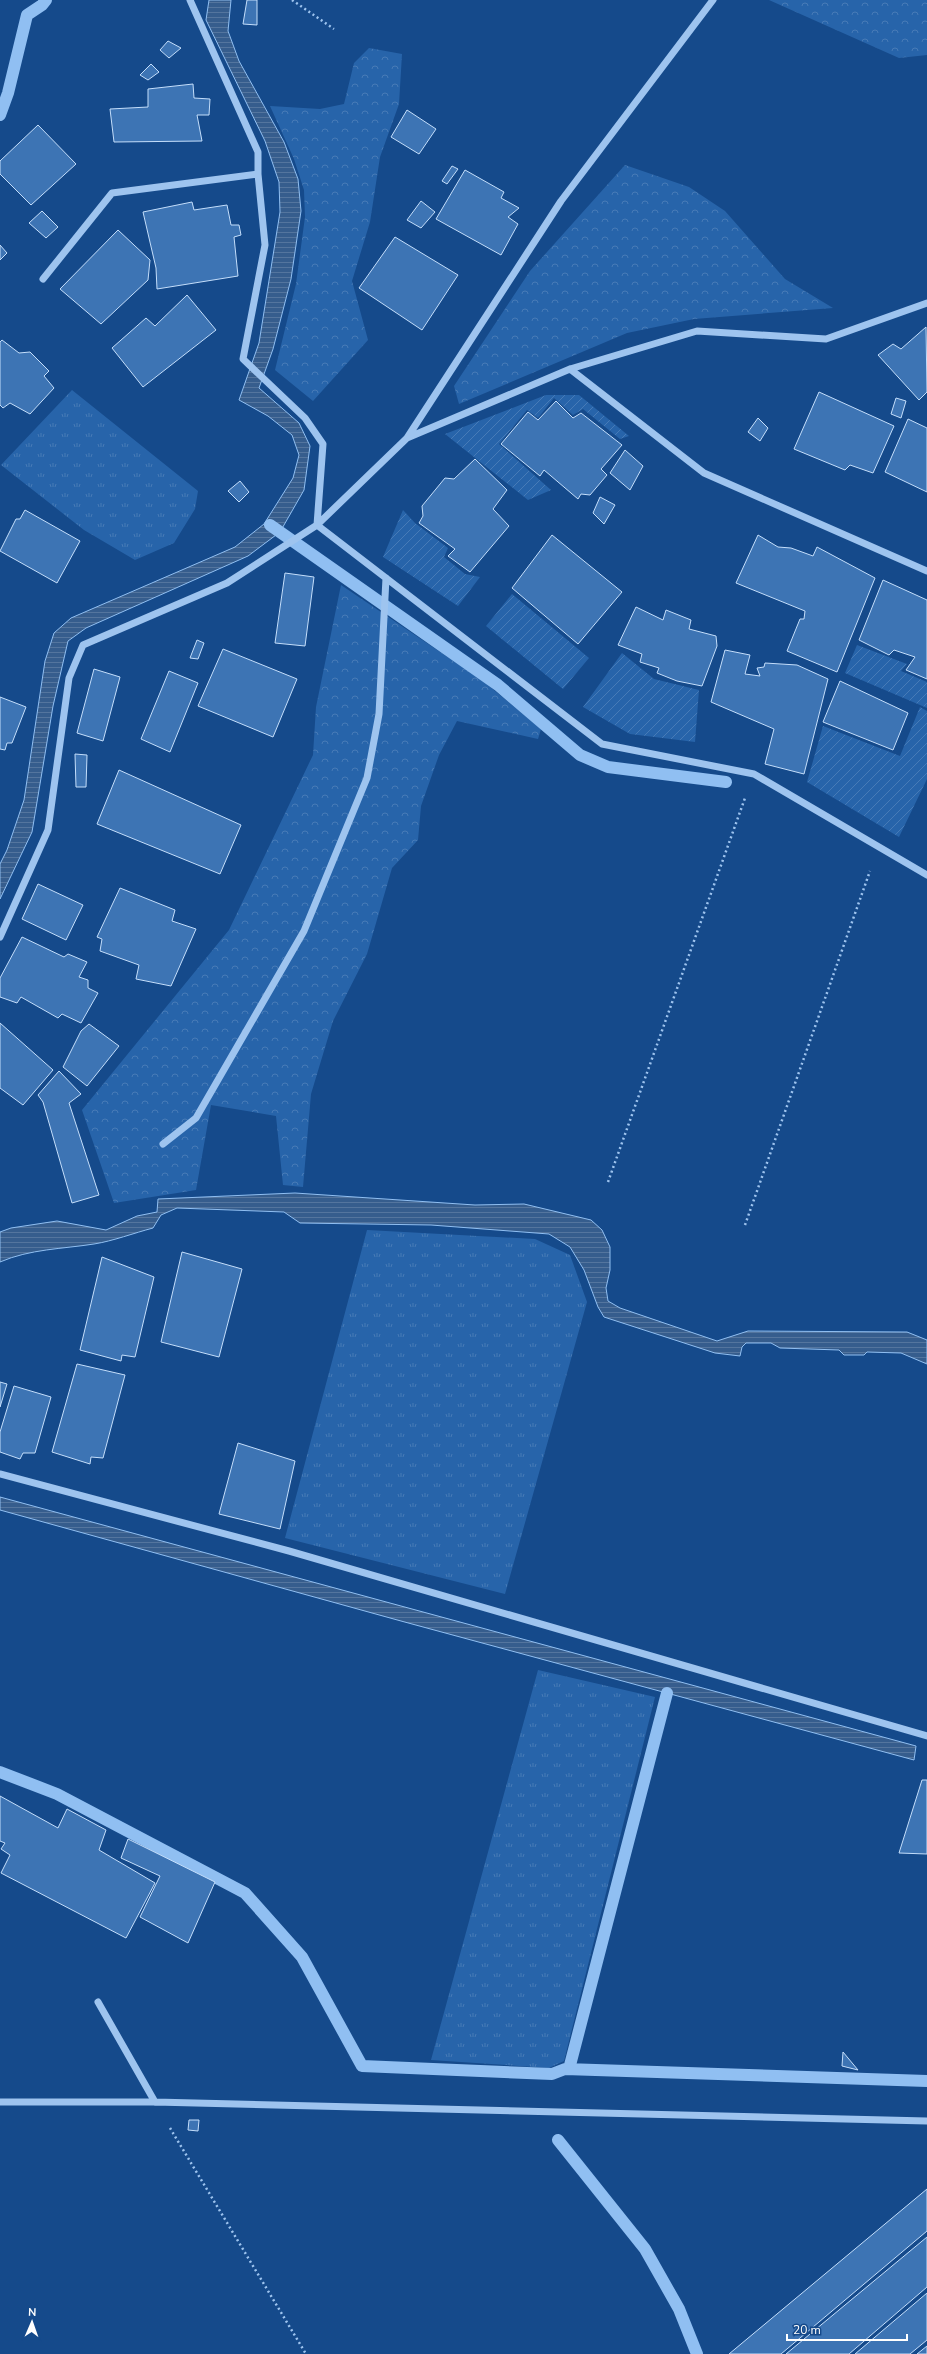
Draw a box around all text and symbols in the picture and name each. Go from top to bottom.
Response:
north arrow [12,2302,52,2342]
text: N [28,2305,37,2320]
scale bar [787,2316,907,2342]
text: 20 m [793,2322,821,2338]

